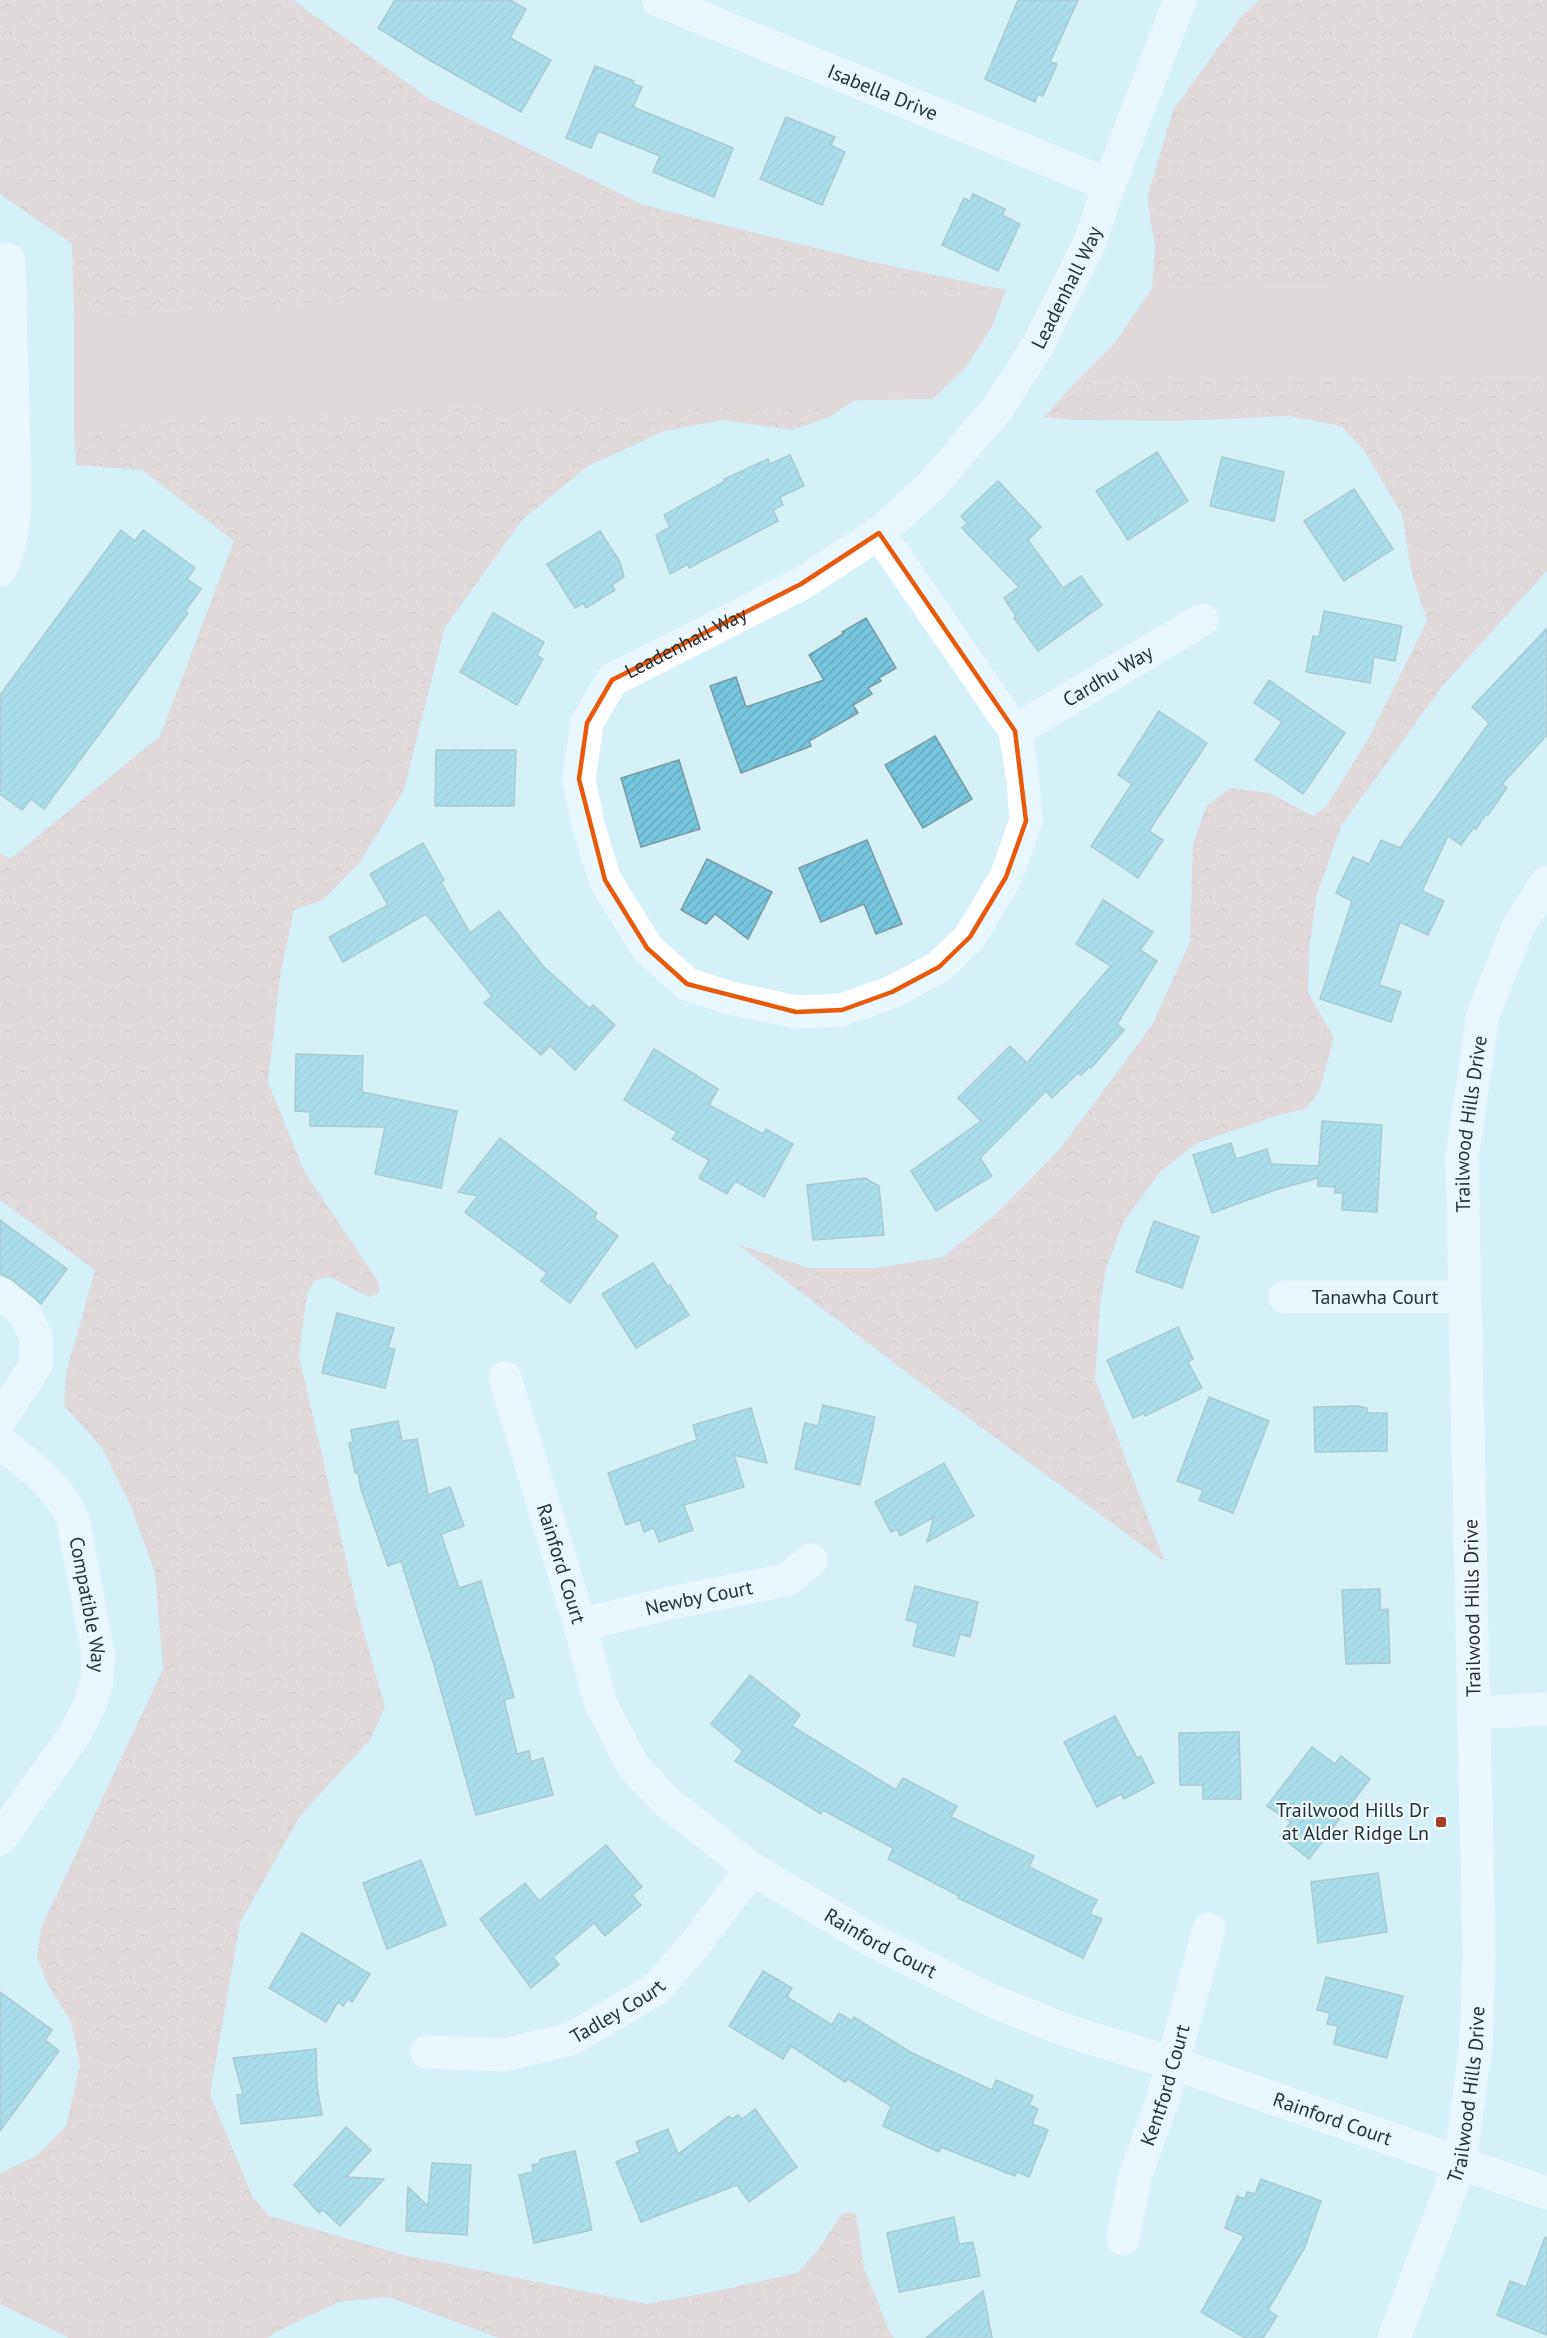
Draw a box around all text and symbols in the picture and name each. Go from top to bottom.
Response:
street label: Isabella Drive [824,58,942,126]
street label: Leadenhall Way [1025,222,1108,353]
street label: Leadenhall Way [620,600,752,684]
street label: Cardhu Way [1058,639,1158,713]
street label: Trailwood Hills Drive [1449,1034,1493,1213]
street label: Tanawha Court [1311,1284,1439,1310]
street label: Rainford Court [531,1500,592,1627]
street label: Trailwood Hills Drive [1457,1519,1487,1697]
street label: Compatible Way [63,1534,111,1673]
street label: Newby Court [642,1574,755,1622]
place label: Trailwood Hills Dr at Alder Ridge Ln [1276,1797,1429,1846]
marker: Trailwood Hills Dr at Alder Ridge Ln [1434,1815,1448,1829]
street label: Rainford Court [820,1902,941,1984]
street label: Tadley Court [565,1974,671,2050]
street label: Trailwood Hills Drive [1441,2006,1490,2187]
street label: Kentford Court [1134,2021,1196,2149]
street label: Rainford Court [1270,2086,1396,2151]

